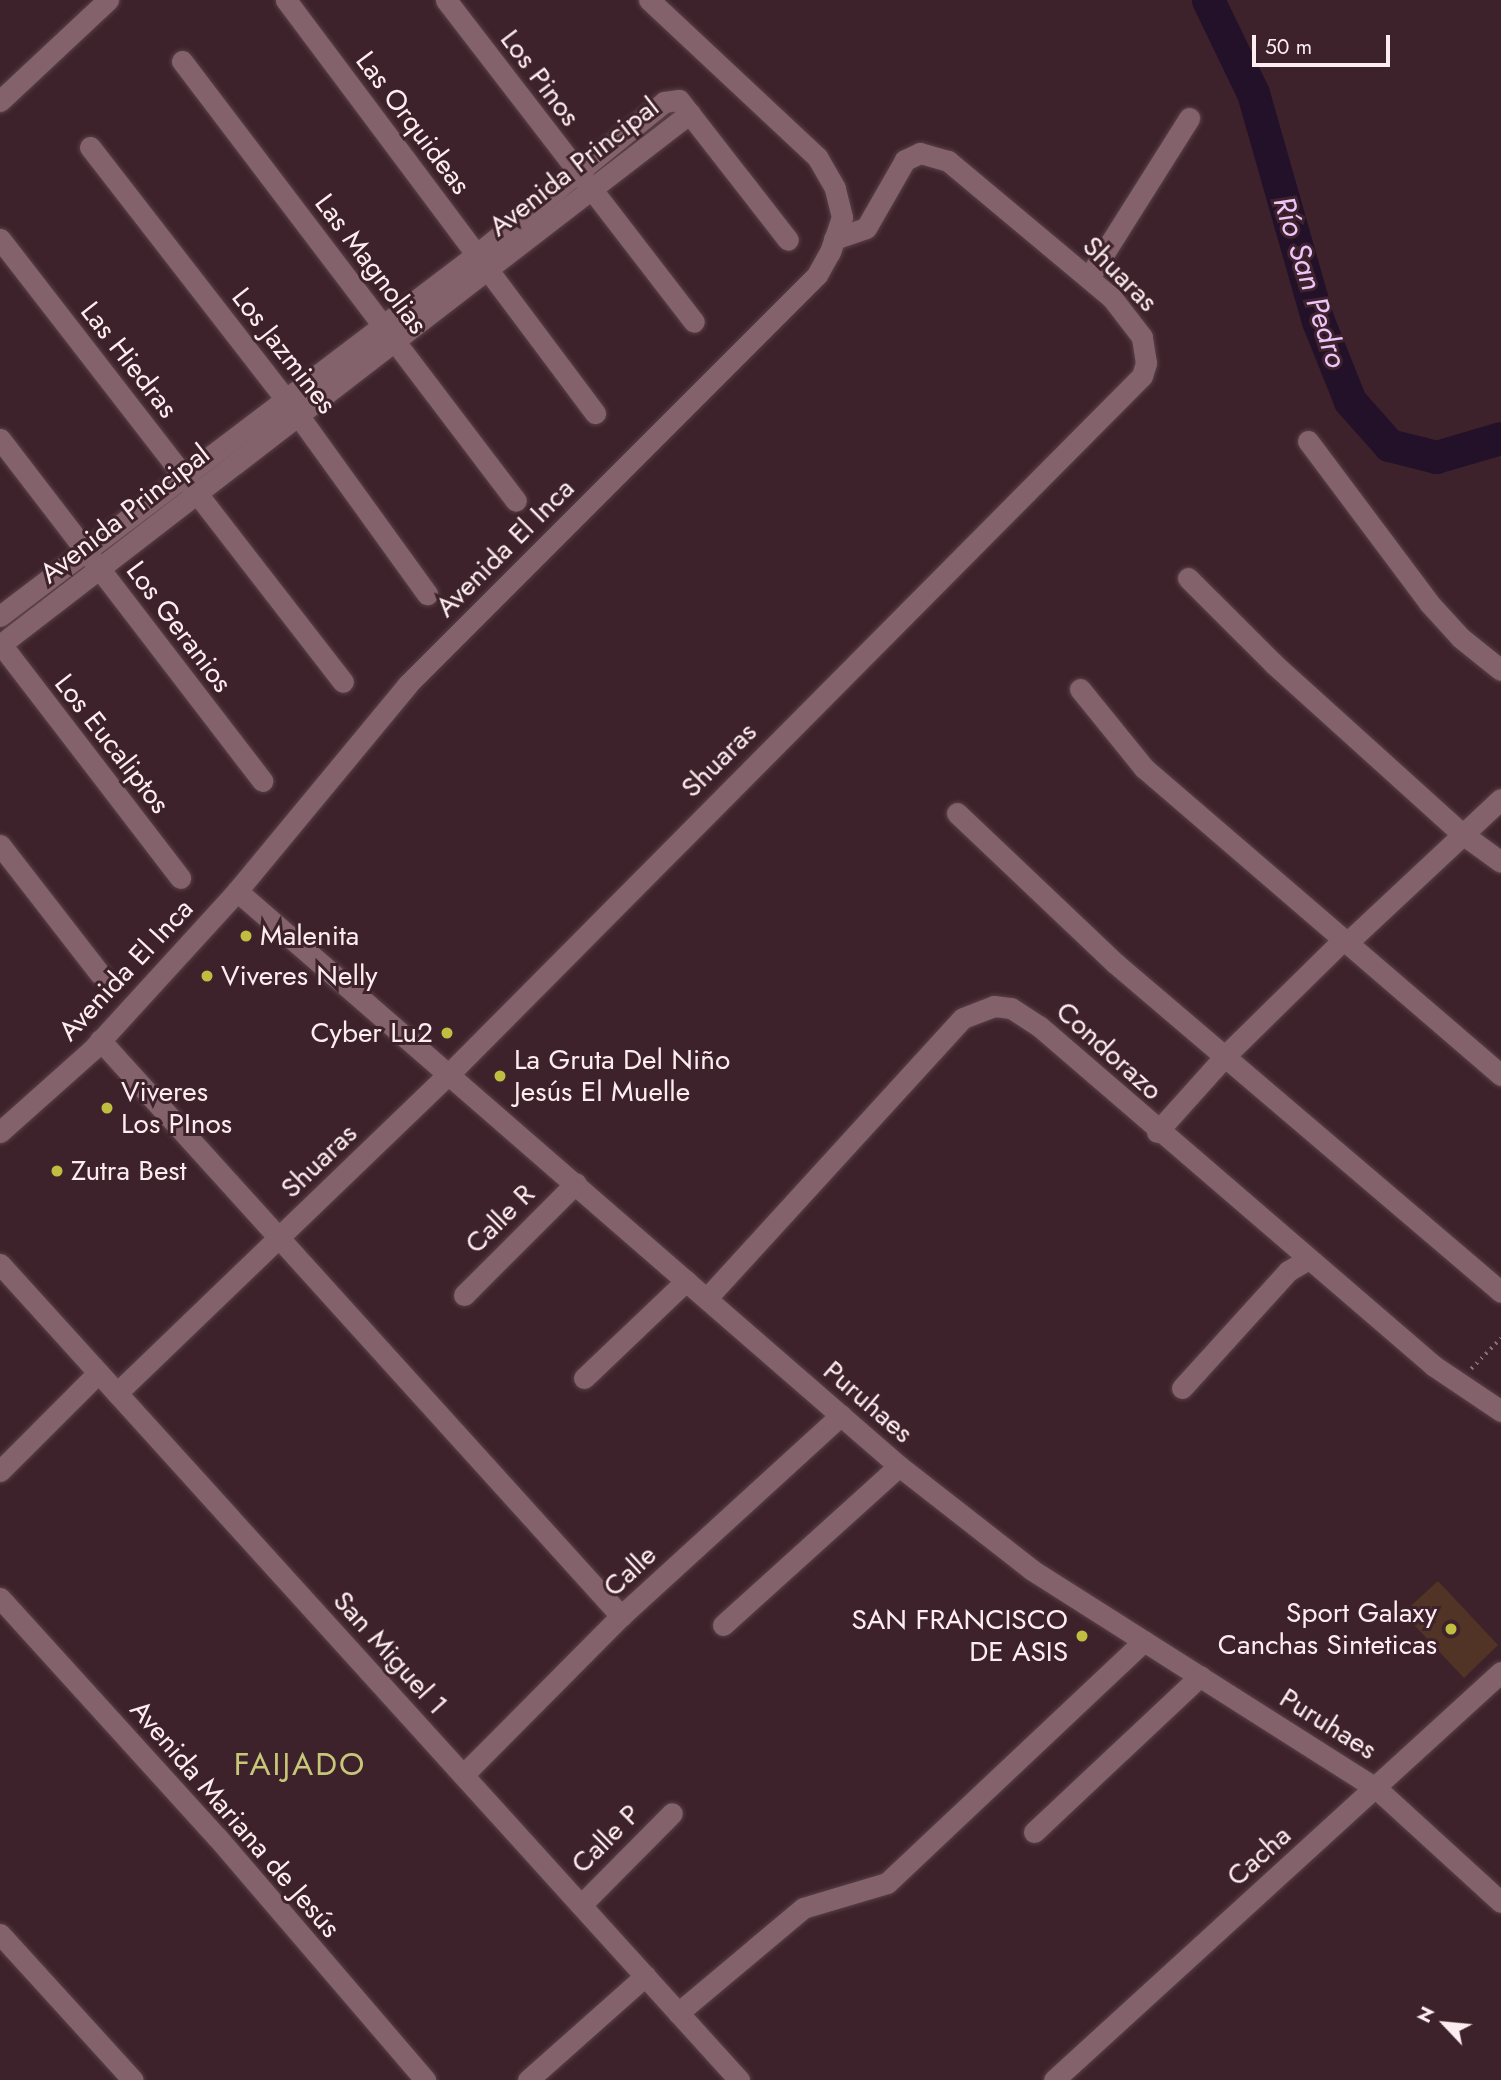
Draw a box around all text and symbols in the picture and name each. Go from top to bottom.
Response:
scale bar [1256,21,1394,65]
street label: Los Pinos [493,23,587,133]
text: 50 m [1265,32,1312,62]
street label: Las Orquideas [348,45,478,201]
street label: Avenida Principal [482,90,666,244]
street label: Las Magnolias [308,187,434,341]
water label: Río San Pedro [1265,192,1355,372]
street label: Shuaras [1075,229,1165,319]
street label: Los Jazmines [225,281,343,421]
street label: Las Hiedras [73,295,185,425]
street label: Avenida Principal [33,437,217,591]
street label: Avenida El Inca [429,472,581,624]
street label: Los Geranios [119,555,239,699]
street label: Los Eucaliptos [47,668,177,820]
street label: Shuaras [674,715,764,805]
street label: Avenida El Inca [52,892,200,1048]
place label: Malenita [260,919,359,953]
marker: Malenita [238,928,254,944]
place label: Viveres Nelly [221,959,378,993]
marker: Viveres Nelly [199,968,215,984]
street label: Condorazo [1049,995,1169,1107]
place label: Cyber Lu2 [310,1016,433,1050]
marker: Cyber Lu2 [439,1025,455,1041]
place label: La Gruta Del Niño Jesús El Muelle [514,1043,730,1109]
marker: La Gruta Del Niño Jesús El Muelle [492,1068,508,1084]
place label: Viveres Los PInos [121,1075,232,1141]
marker: Viveres Los PInos [99,1100,115,1116]
street label: Shuaras [274,1117,364,1205]
place label: Zutra Best [71,1154,186,1188]
marker: Zutra Best [49,1163,65,1179]
street label: Calle R [458,1177,542,1261]
street label: Puruhaes [816,1354,920,1450]
street label: Calle [597,1538,663,1604]
street label: San Miguel 1 [326,1584,454,1722]
place label: Sport Galaxy Canchas Sinteticas [1218,1596,1437,1662]
place label: SAN FRANCISCO DE ASIS [852,1603,1068,1669]
marker: Sport Galaxy Canchas Sinteticas [1443,1621,1459,1637]
marker: SAN FRANCISCO DE ASIS [1074,1628,1090,1644]
street label: Puruhaes [1273,1681,1383,1767]
street label: Avenida Mariana de Jesús [123,1693,347,1945]
district label: FAIJADO [235,1745,365,1783]
street label: Calle P [565,1798,647,1880]
street label: Cacha [1220,1819,1298,1893]
north arrow [1410,1989,1480,2059]
text: N [1410,2002,1441,2027]

